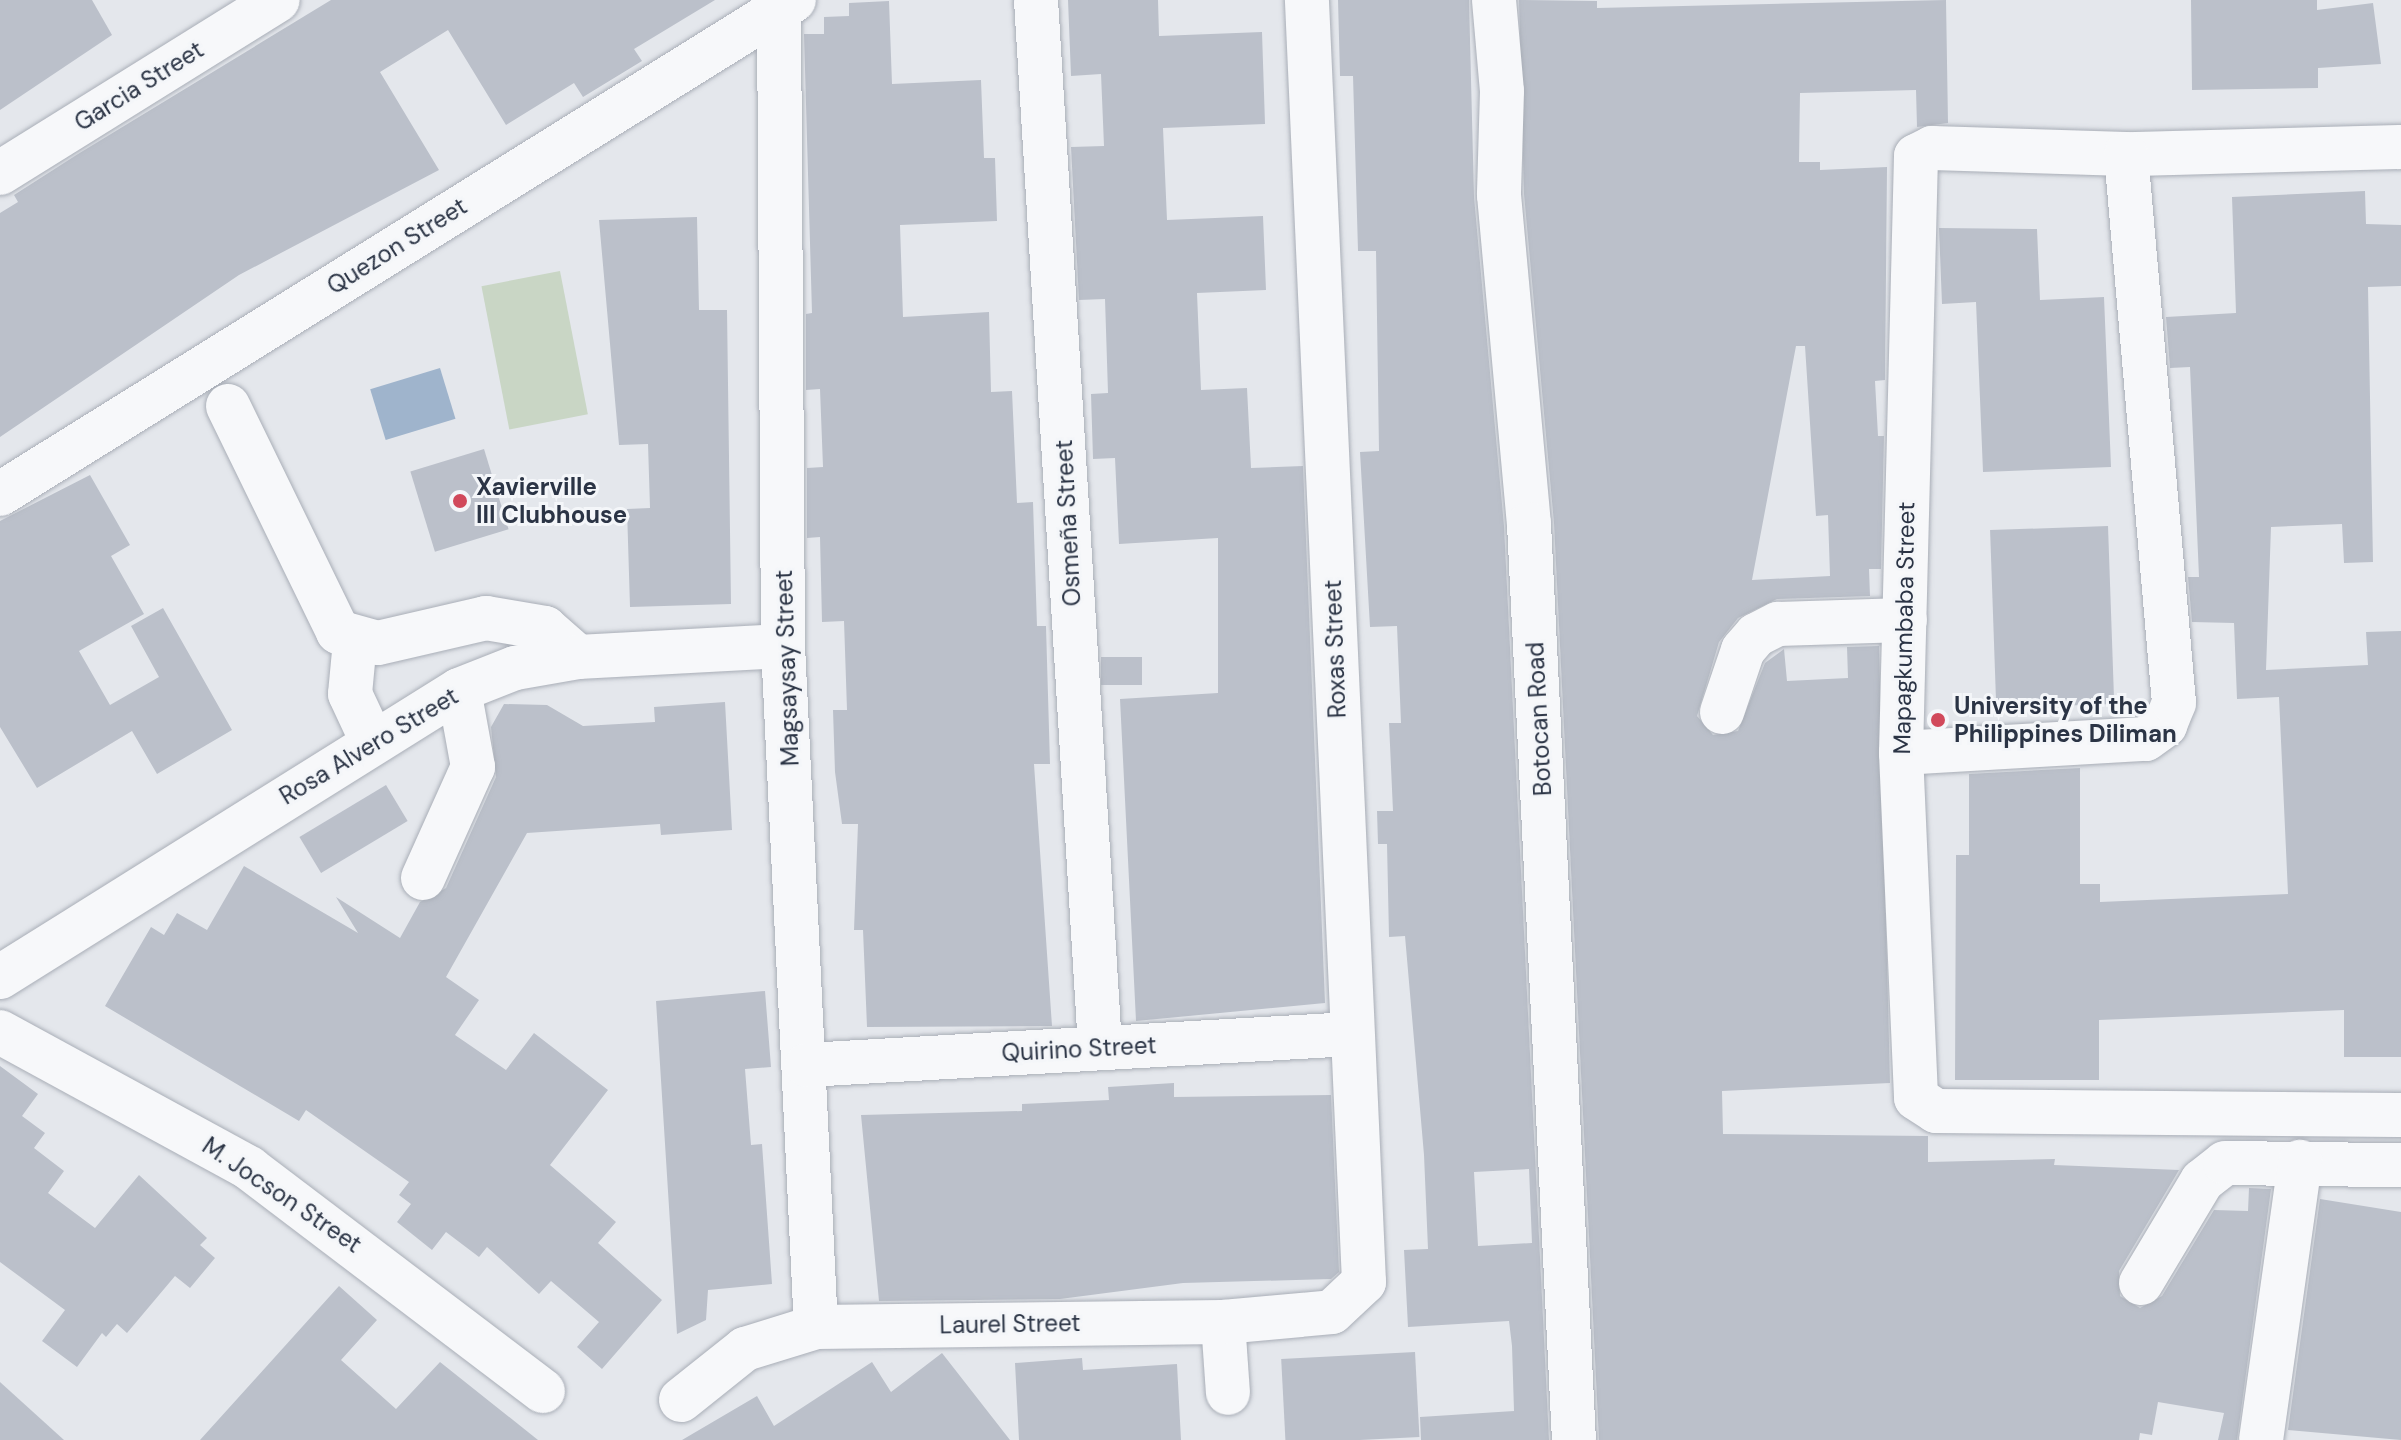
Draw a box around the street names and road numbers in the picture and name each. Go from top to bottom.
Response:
street label: Garcia Street [69,35,209,137]
street label: Quezon Street [322,192,472,300]
street label: Osmeña Street [1049,439,1087,607]
street label: Mapagkumbaba Street [1887,502,1921,754]
street label: Magsaysay Street [769,569,805,767]
street label: Roxas Street [1318,579,1352,719]
street label: Botocan Road [1521,641,1557,797]
street label: Rosa Alvero Street [274,681,464,811]
street label: Quirino Street [1001,1031,1157,1067]
street label: M. Jocson Street [197,1131,367,1259]
street label: Laurel Street [939,1308,1081,1340]

